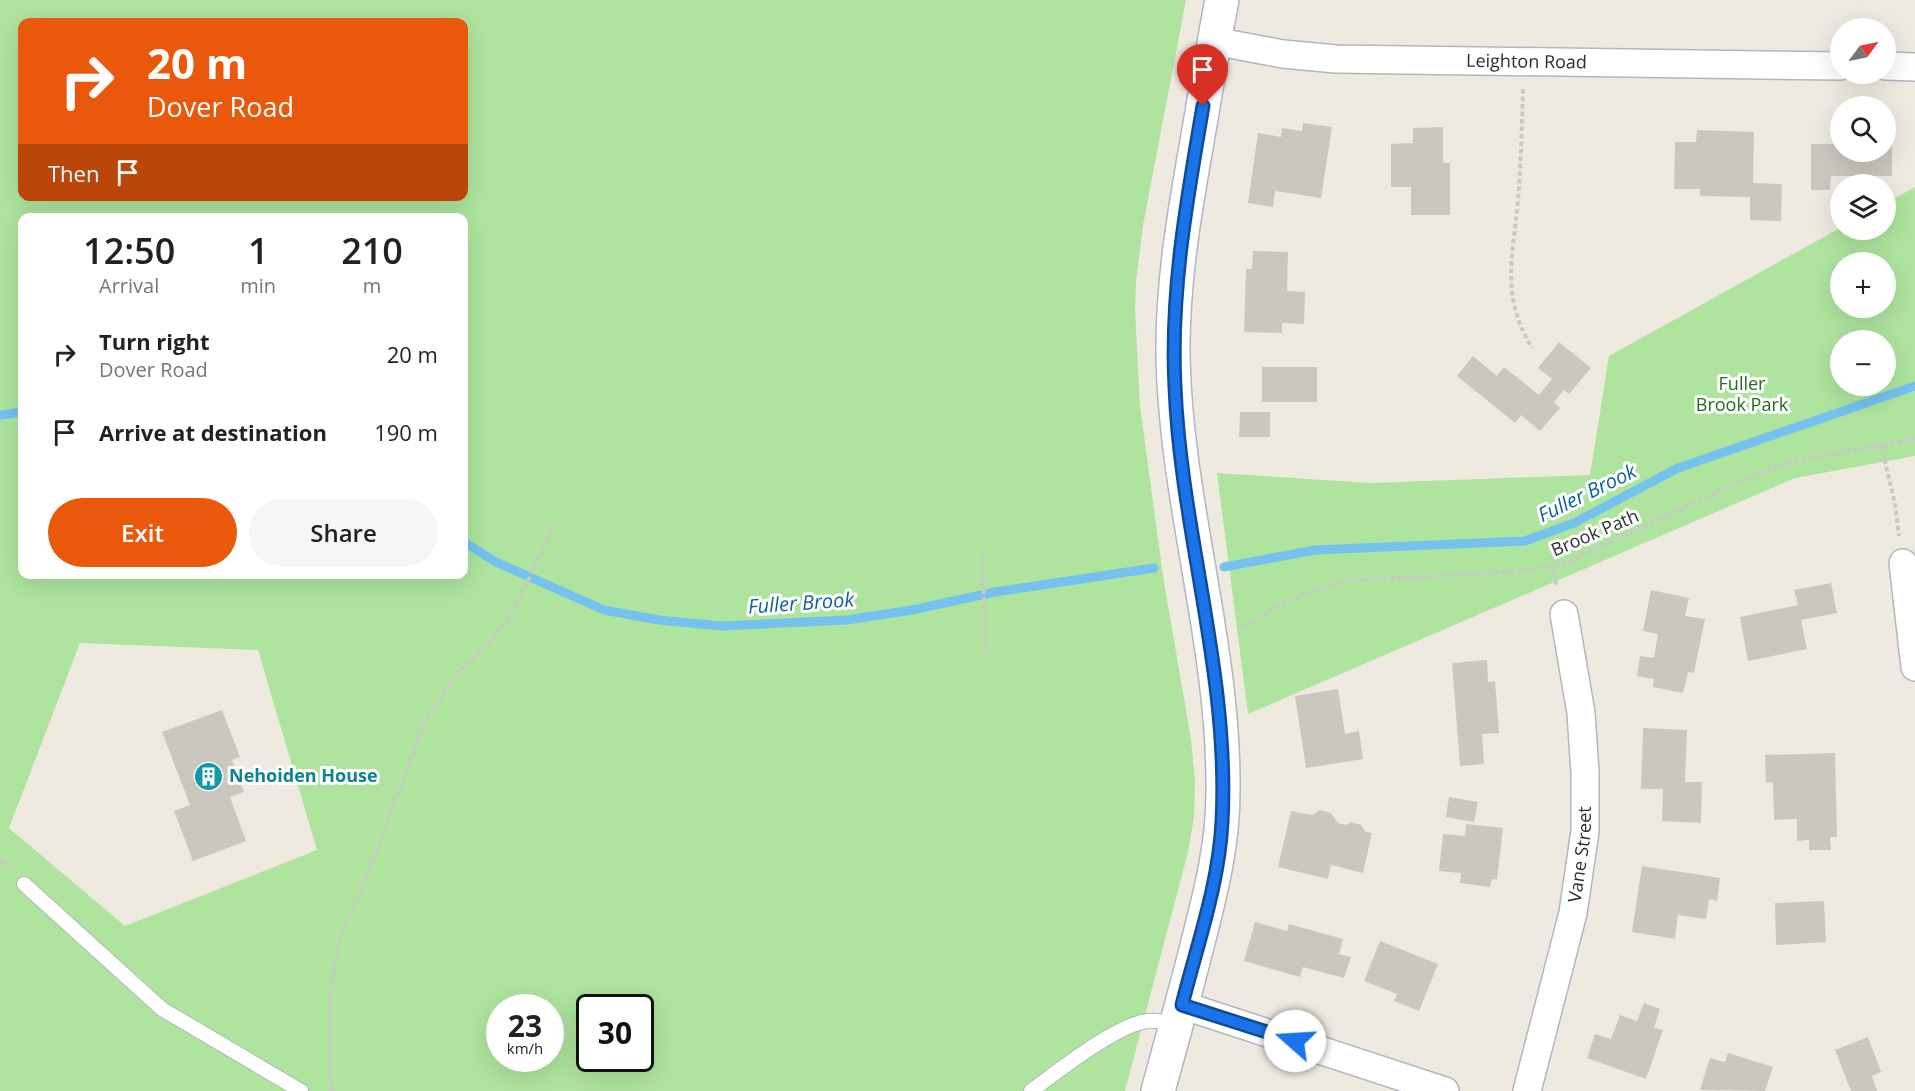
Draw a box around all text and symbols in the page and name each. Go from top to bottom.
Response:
north arrow [1830,18,1896,84]
map controls [1830,18,1896,396]
text: 20 m [147,34,247,91]
icon: right [48,42,126,120]
pin [1177,44,1228,106]
street label: Leighton Road [1466,48,1587,73]
icon: arrive [1186,53,1219,86]
text: Dover Road [147,88,294,125]
button: search [1830,96,1896,162]
icon: arrive [111,156,144,189]
text: Then [48,158,99,188]
button: layers [1830,174,1896,240]
text: 12:50 [83,226,175,275]
text: 1 [248,226,269,275]
text: 210 [341,226,403,275]
button: + [1830,252,1896,318]
text: Arrival [99,272,159,299]
text: min [240,272,276,299]
text: m [363,272,381,299]
text: Turn right [99,326,210,356]
button: − [1830,330,1896,396]
icon: right [48,338,81,371]
text: 20 m [387,339,438,369]
text: Dover Road [99,356,208,383]
park label: Fuller Brook Park [1696,371,1789,416]
icon: arrive [48,416,81,449]
text: Arrive at destination [99,417,327,447]
text: 190 m [374,417,438,447]
water label: Fuller Brook [1533,457,1642,528]
button: Exit [48,498,237,567]
button: Share [249,498,438,567]
street label: Brook Path [1547,503,1642,561]
water label: Fuller Brook [747,585,856,620]
building icon: Nehoiden House [192,760,224,792]
place label: Nehoiden House [229,763,378,787]
street label: Vane Street [1562,806,1596,904]
speed limit sign: 30 [576,994,654,1072]
text: 23 [508,1005,542,1046]
position arrow [1263,1009,1327,1073]
text: km/h [507,1038,543,1058]

